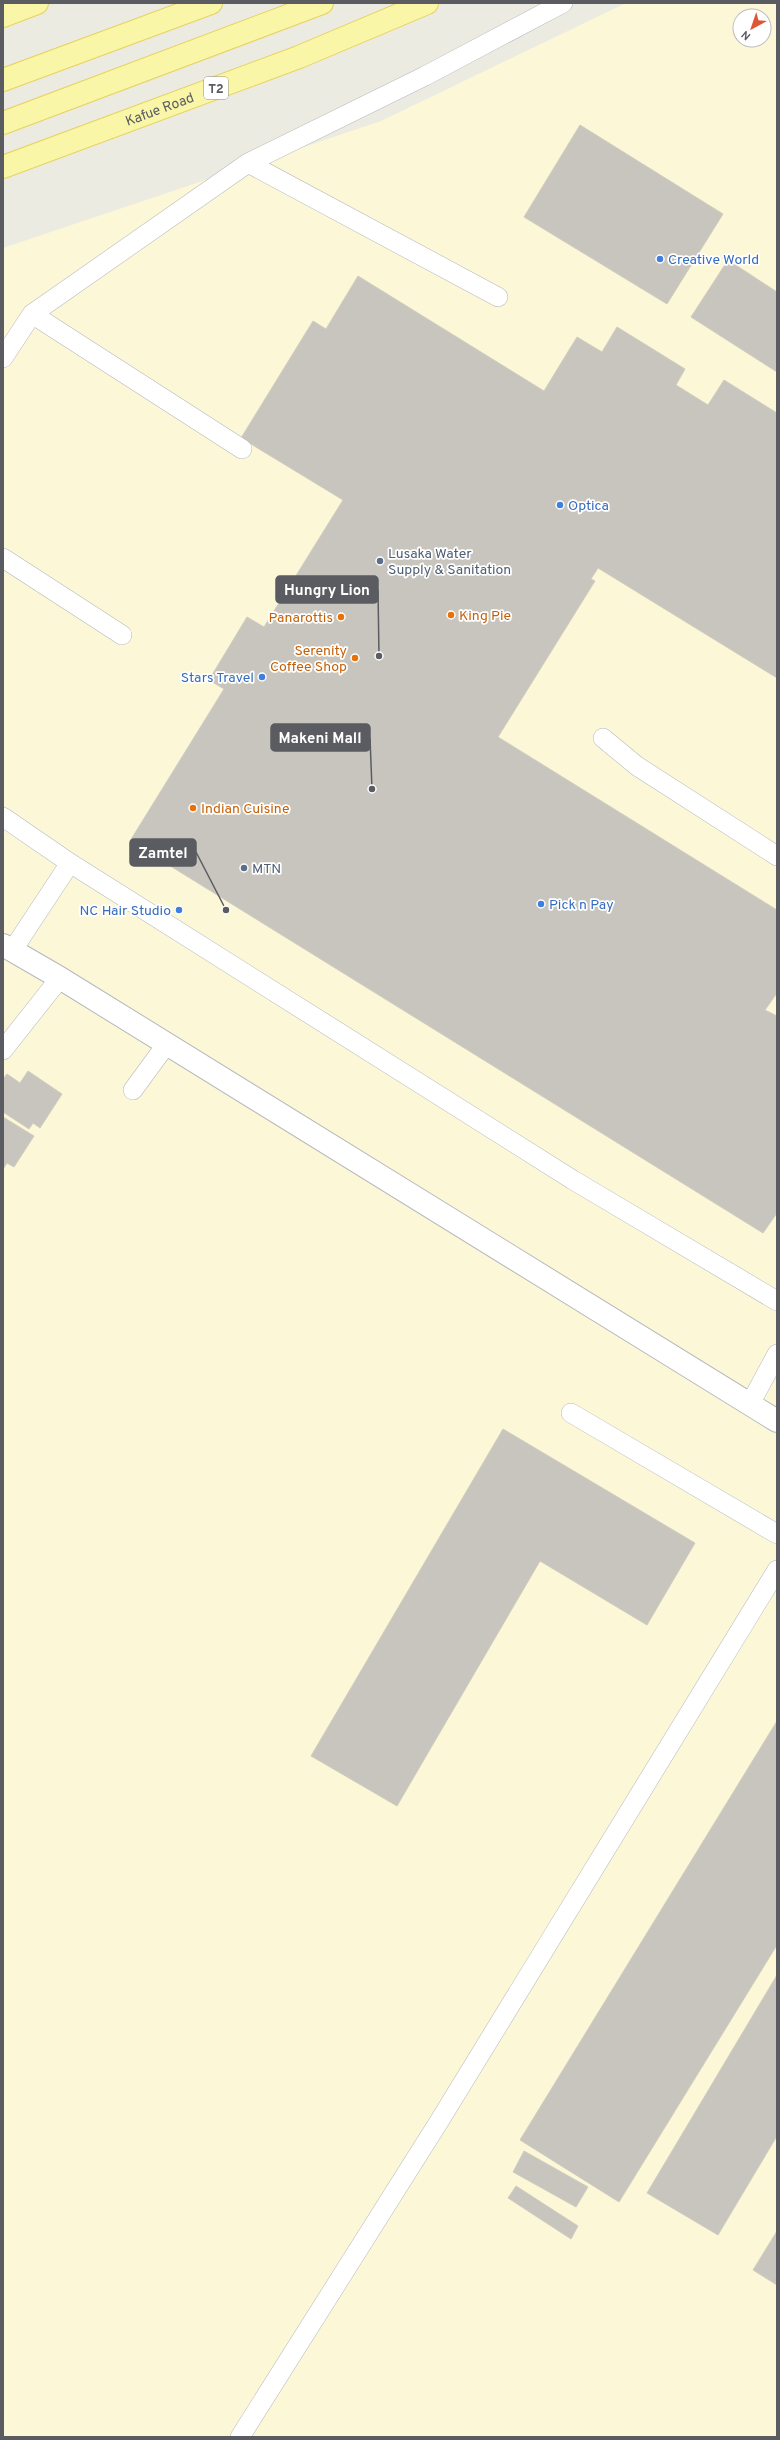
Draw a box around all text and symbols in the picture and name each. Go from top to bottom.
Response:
north arrow [732,8,772,48]
text: N [739,27,754,43]
road number: T2 [204,77,228,99]
street label: Kafue Road [123,90,197,131]
place label: Creative World [668,252,759,269]
marker: Creative World [655,254,665,264]
place label: Optica [568,498,609,515]
marker: Optica [555,500,565,510]
place label: Lusaka Water Supply & Sanitation [388,546,511,579]
marker: Lusaka Water Supply & Sanitation [375,556,385,566]
callout: Hungry Lion [276,576,378,603]
text: Hungry Lion [284,582,370,601]
place label: King Pie [459,608,511,625]
place label: Panarottis [268,610,333,627]
marker: King Pie [446,610,456,620]
marker: Panarottis [336,612,346,622]
place label: Serenity Coffee Shop [270,643,347,676]
marker: Serenity Coffee Shop [350,653,360,663]
place label: Stars Travel [181,670,254,687]
marker: Stars Travel [257,672,267,682]
callout: Makeni Mall [271,724,370,751]
text: Makeni Mall [278,730,362,749]
place label: Indian Cuisine [201,801,289,818]
marker: Indian Cuisine [188,803,198,813]
callout: Zamtel [130,839,196,866]
text: Zamtel [138,845,188,864]
place label: MTN [252,861,281,878]
marker: MTN [239,863,249,873]
place label: Pick n Pay [549,897,614,914]
marker: Pick n Pay [536,899,546,909]
place label: NC Hair Studio [79,903,171,920]
marker: NC Hair Studio [174,905,184,915]

